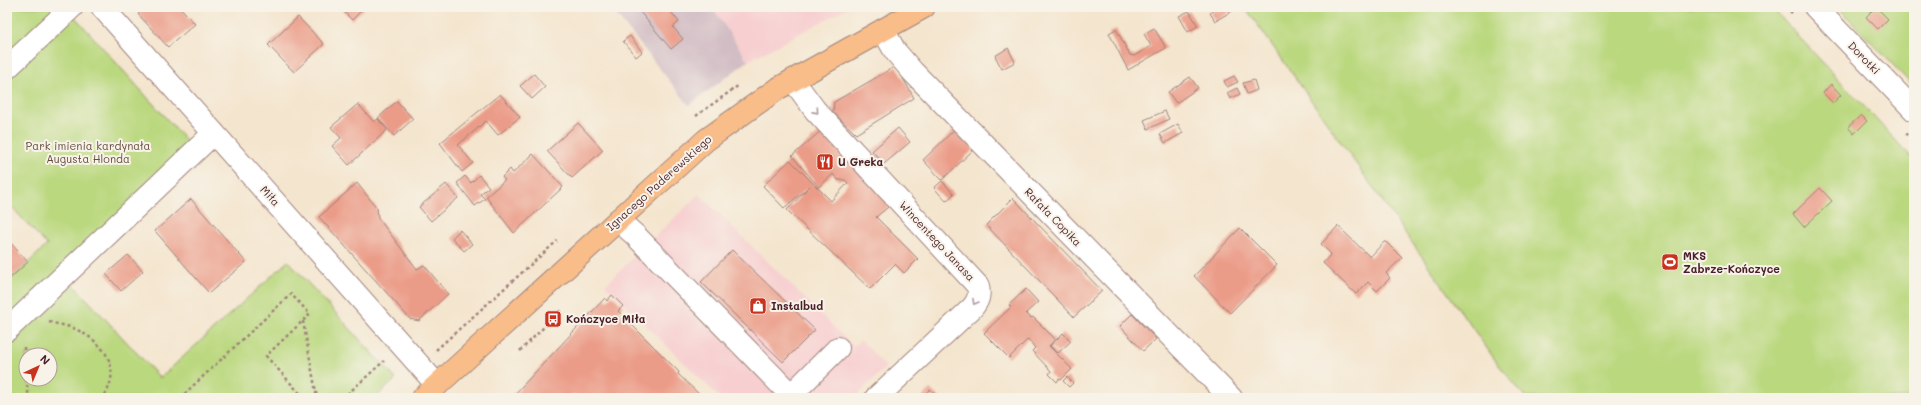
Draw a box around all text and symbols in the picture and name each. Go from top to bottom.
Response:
street label: Dorotki [1845,38,1884,77]
one-way arrow [811,106,819,114]
street label: Ignacego Paderewskiego [603,131,715,234]
park label: Park imienia kardynała Augusta Hlonda [26,138,151,166]
restaurant icon: U Greka [815,152,835,172]
place label: U Greka [838,154,883,169]
street label: Miła [257,182,284,209]
street label: Rafała Copika [1022,184,1085,249]
street label: Wincentego Janasa [896,197,979,284]
place label: MKS Zabrze-Kończyce [1683,248,1780,276]
sports icon: MKS Zabrze-Kończyce [1660,252,1680,272]
shop icon: Instalbud [748,296,768,316]
place label: Instalbud [771,298,823,313]
one-way arrow [973,298,980,305]
bus stop icon: Kończyce Miła [543,309,563,329]
place label: Kończyce Miła [566,311,646,326]
north arrow [18,347,58,387]
text: N [37,351,54,368]

